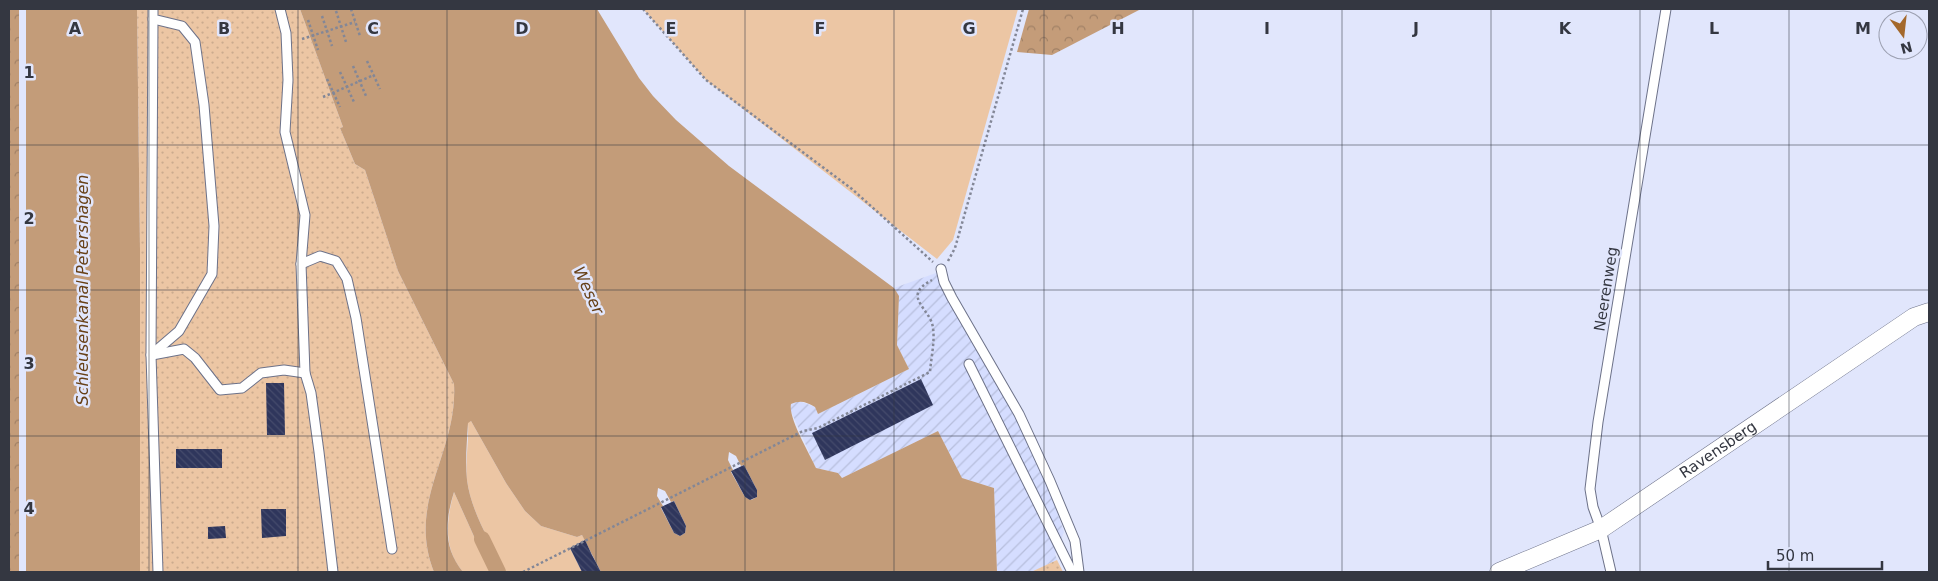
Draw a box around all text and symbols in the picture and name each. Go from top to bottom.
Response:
north arrow [1878,10,1928,60]
text: A [69,19,82,38]
text: B [218,19,230,38]
text: C [367,19,379,38]
text: D [515,19,529,38]
text: E [666,19,676,38]
text: F [815,19,825,38]
text: G [962,19,976,38]
text: H [1111,19,1125,38]
text: I [1264,19,1270,38]
text: J [1412,19,1419,38]
text: K [1559,19,1572,38]
text: L [1709,19,1719,38]
text: M [1855,19,1871,38]
text: N [1899,38,1914,57]
text: 1 [23,63,35,82]
water label: Schleusenkanal Petershagen [73,175,92,406]
text: 2 [23,209,35,228]
street label: Neerenweg [1590,245,1622,333]
water label: Weser [569,263,608,318]
text: 3 [23,354,35,373]
street label: Ravensberg [1676,417,1760,482]
text: 4 [23,499,35,518]
scale bar [1768,538,1882,570]
text: 50 m [1776,547,1814,565]

